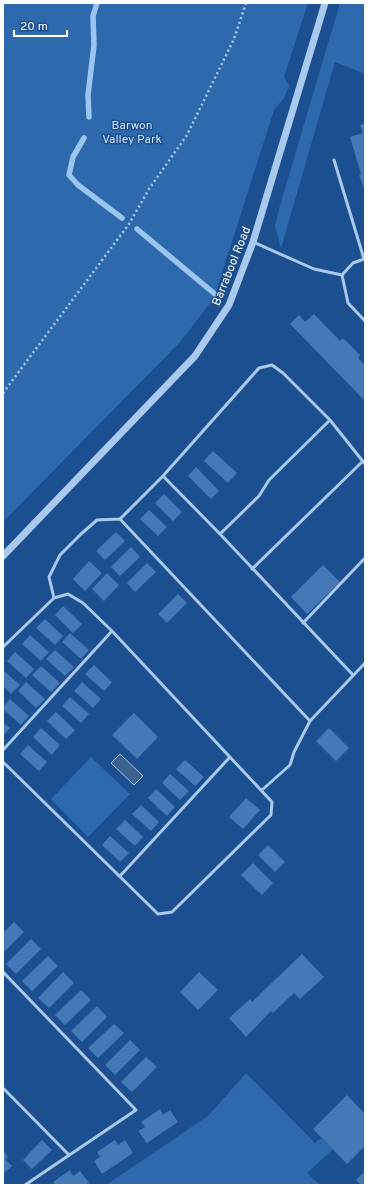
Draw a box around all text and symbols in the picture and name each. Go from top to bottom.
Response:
scale bar [14,12,67,38]
text: 20 m [20,19,48,35]
park label: Barwon Valley Park [102,118,162,148]
street label: Barrabool Road [209,224,255,308]

